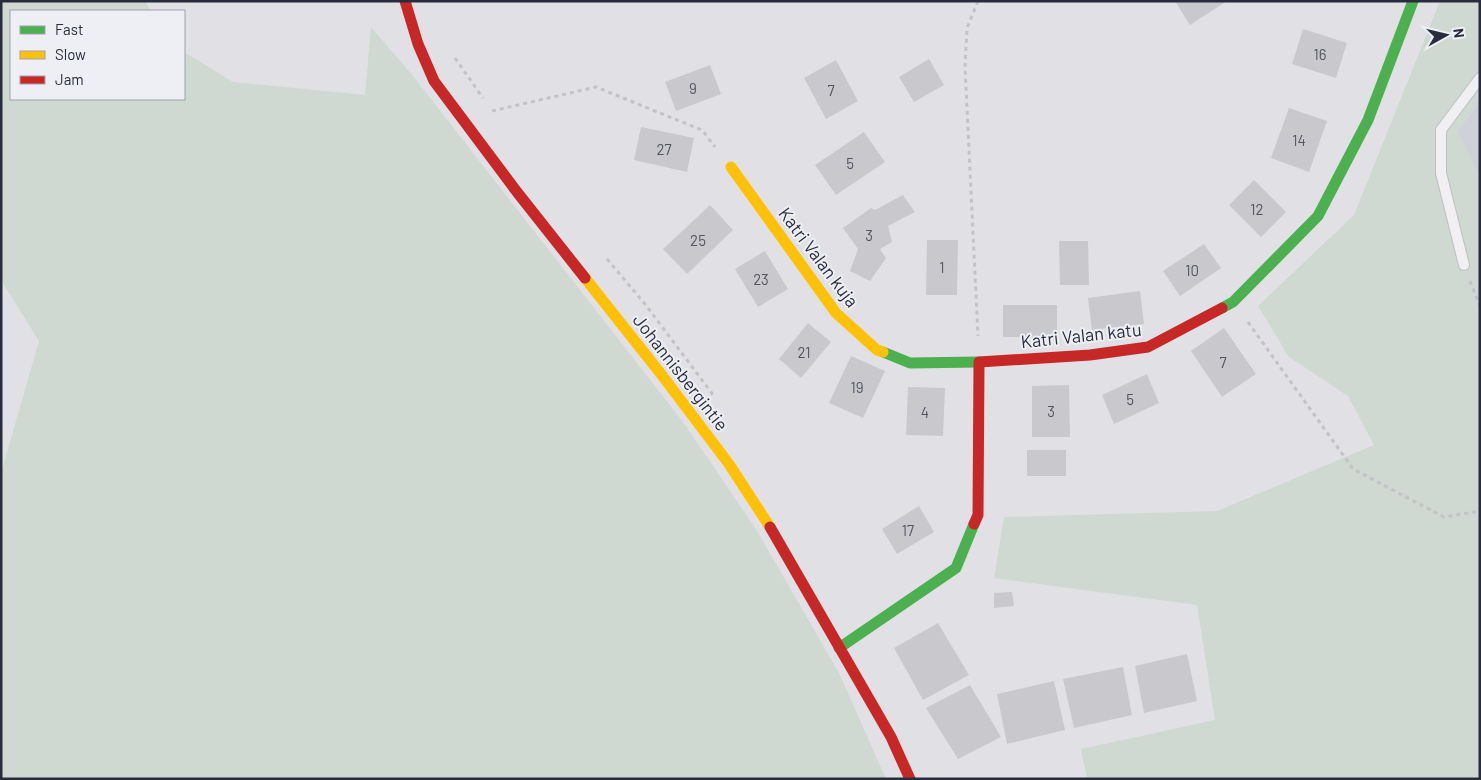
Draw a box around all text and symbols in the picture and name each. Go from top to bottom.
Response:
legend [10,10,185,100]
north arrow [1421,10,1471,60]
text: Fast [55,20,83,38]
text: N [1450,27,1468,39]
text: Slow [55,45,86,63]
house number: 16 [1314,45,1326,63]
text: Jam [55,70,84,88]
house number: 9 [689,79,697,97]
house number: 7 [827,81,835,99]
house number: 14 [1292,131,1306,149]
house number: 27 [656,140,672,158]
house number: 5 [846,154,854,172]
house number: 12 [1250,200,1264,218]
street label: Katri Valan kuja [774,203,864,311]
house number: 3 [865,226,873,244]
house number: 25 [690,231,706,249]
house number: 1 [939,258,945,276]
house number: 10 [1185,261,1199,279]
house number: 23 [753,270,769,288]
street label: Johannisbergintie [629,309,733,435]
street label: Katri Valan katu [1020,318,1142,352]
house number: 21 [797,343,811,361]
house number: 7 [1219,353,1227,371]
house number: 19 [850,378,864,396]
house number: 5 [1126,390,1134,408]
house number: 3 [1047,402,1055,420]
house number: 4 [921,403,929,421]
house number: 17 [902,521,914,539]

